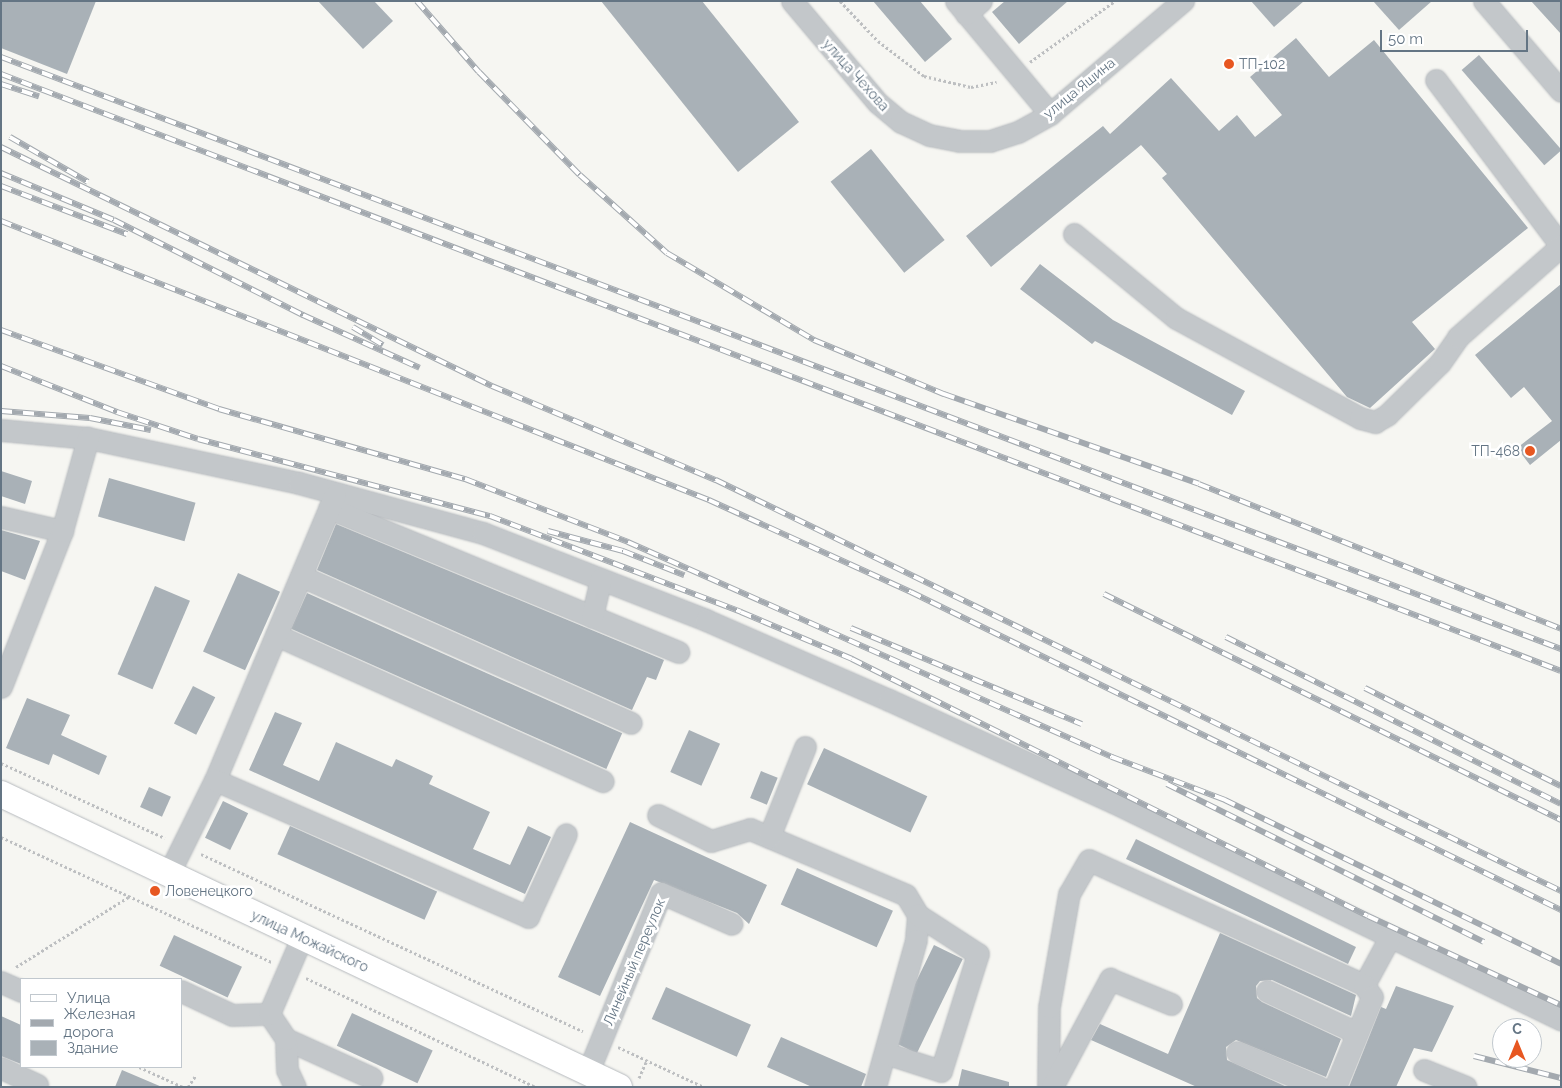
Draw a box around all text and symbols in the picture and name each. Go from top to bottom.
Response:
scale bar [1382,20,1530,52]
text: 50 m [1388,30,1423,48]
street label: улица Чехова [819,36,893,114]
street label: улица Яшина [1040,54,1118,122]
place label: ТП-102 [1239,56,1285,72]
marker: ТП-102 [1223,58,1235,70]
place label: ТП-468 [1471,443,1520,459]
marker: ТП-468 [1524,445,1536,457]
place label: Ловенецкого [165,883,253,899]
marker: Ловенецкого [149,885,161,897]
street label: Линейный переулок [600,896,668,1028]
street label: улица Можайского [249,906,371,976]
legend [20,978,182,1068]
text: Улица [67,989,111,1007]
text: Железная дорога [64,1005,136,1041]
north arrow [1492,1018,1542,1068]
text: С [1512,1021,1522,1037]
text: Здание [67,1039,118,1057]

